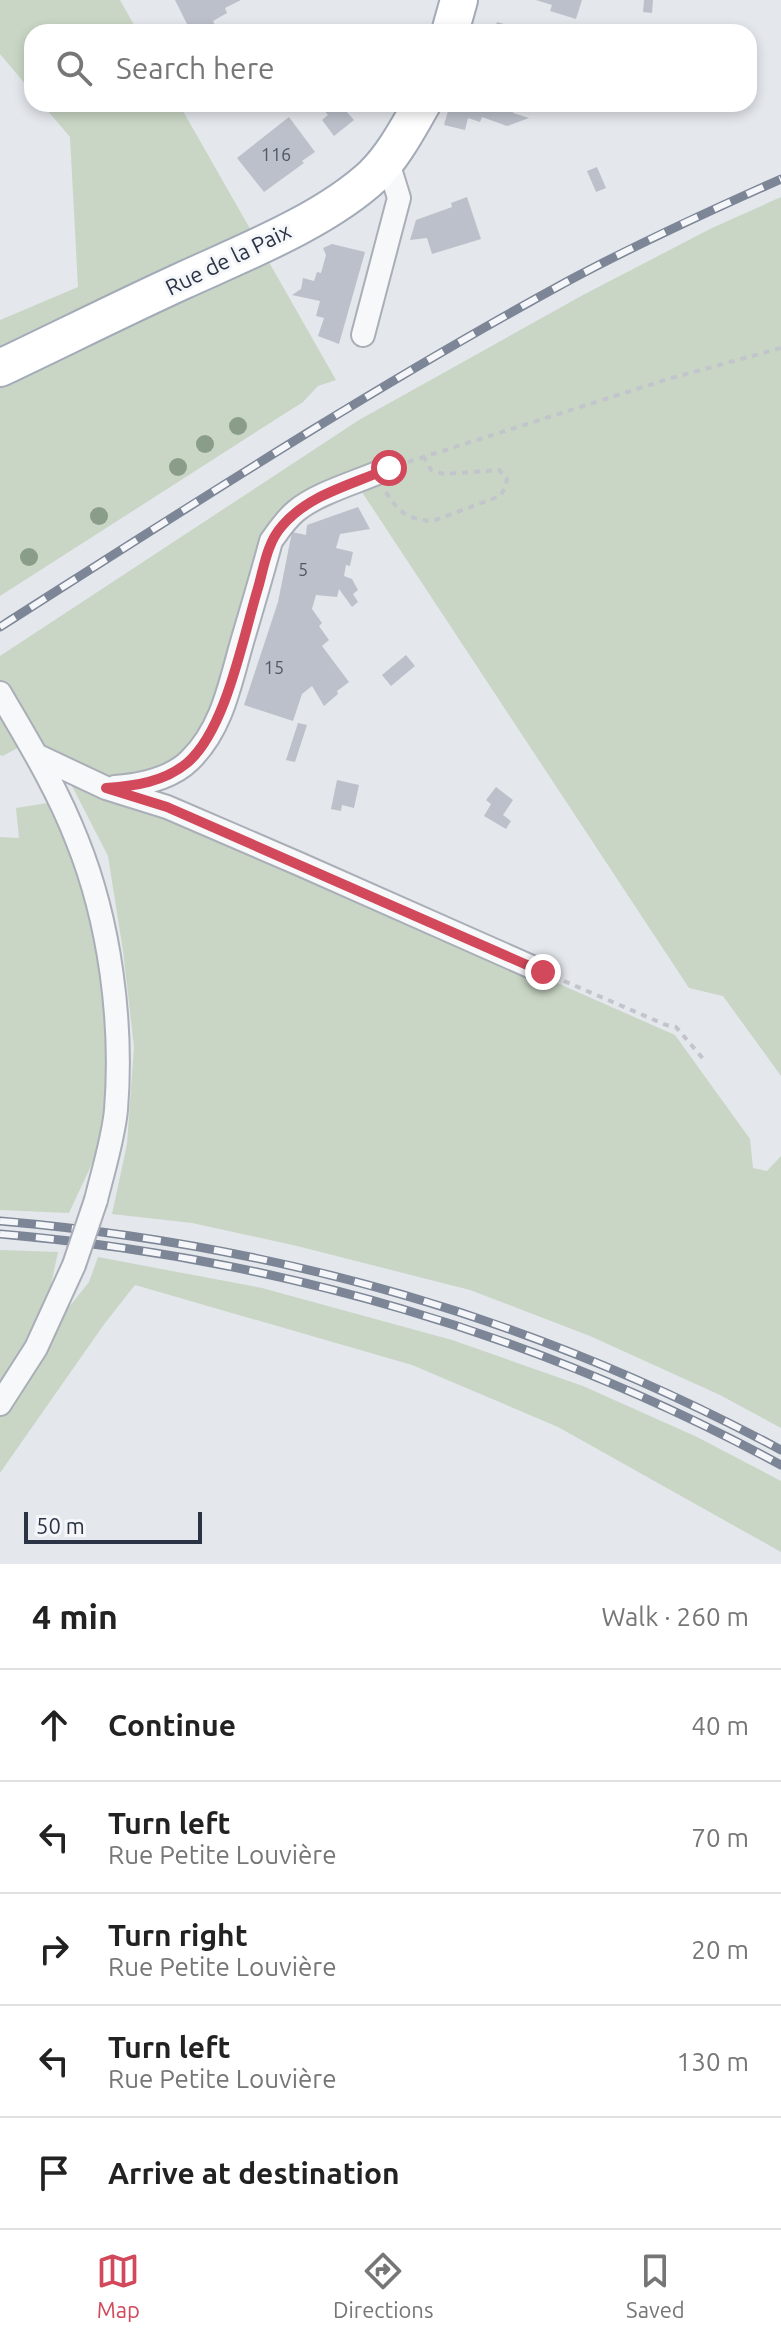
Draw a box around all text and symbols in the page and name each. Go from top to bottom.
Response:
search box [24,24,757,112]
icon: search [52,46,96,90]
text: Search here [116,51,275,85]
house number: 116 [261,144,291,164]
street label: Rue de la Paix [161,217,295,300]
route start [371,450,407,486]
house number: 5 [298,559,308,579]
house number: 15 [264,657,284,677]
route end [525,954,561,990]
scale bar [24,1508,202,1544]
text: 50 m [36,1513,85,1538]
text: 4 min [32,1597,118,1635]
text: Walk · 260 m [601,1602,749,1631]
icon: ahead [32,1703,76,1747]
text: Continue [108,1708,236,1742]
text: 40 m [691,1711,749,1740]
text: Turn left [108,1806,230,1840]
icon: left [32,1815,76,1859]
text: 70 m [691,1823,749,1852]
text: Rue Petite Louvière [108,1840,337,1869]
text: Turn right [108,1918,248,1952]
icon: right [32,1927,76,1971]
text: 20 m [691,1935,749,1964]
text: Rue Petite Louvière [108,1952,337,1981]
text: Turn left [108,2030,230,2064]
icon: left [32,2039,76,2083]
text: 130 m [677,2047,749,2076]
text: Rue Petite Louvière [108,2064,337,2093]
icon: arrive [32,2151,76,2195]
text: Arrive at destination [108,2156,400,2190]
tab: Map [96,2249,140,2322]
tab: Directions [333,2249,433,2322]
tab: Saved [626,2249,685,2322]

